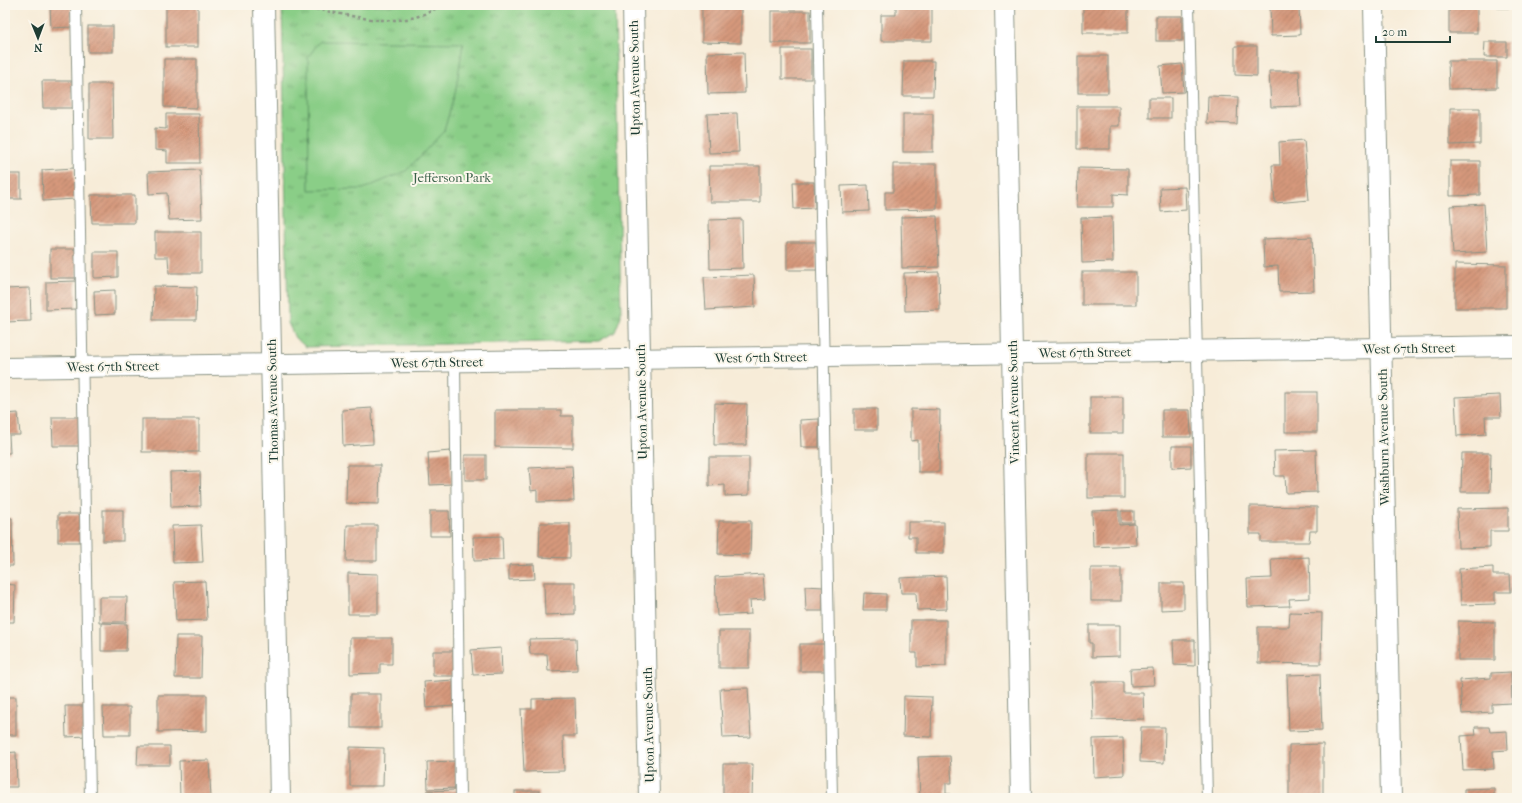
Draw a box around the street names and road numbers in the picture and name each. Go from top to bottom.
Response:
street label: Upton Avenue South [626,19,643,136]
street label: Thomas Avenue South [264,338,281,463]
street label: Vincent Avenue South [1005,339,1022,465]
street label: West 67th Street [1361,340,1456,357]
street label: Upton Avenue South [633,343,650,460]
street label: West 67th Street [1037,344,1132,361]
street label: West 67th Street [713,349,808,366]
street label: West 67th Street [389,354,484,371]
street label: West 67th Street [65,358,160,375]
street label: Washburn Avenue South [1375,368,1392,507]
street label: Upton Avenue South [640,666,657,783]

